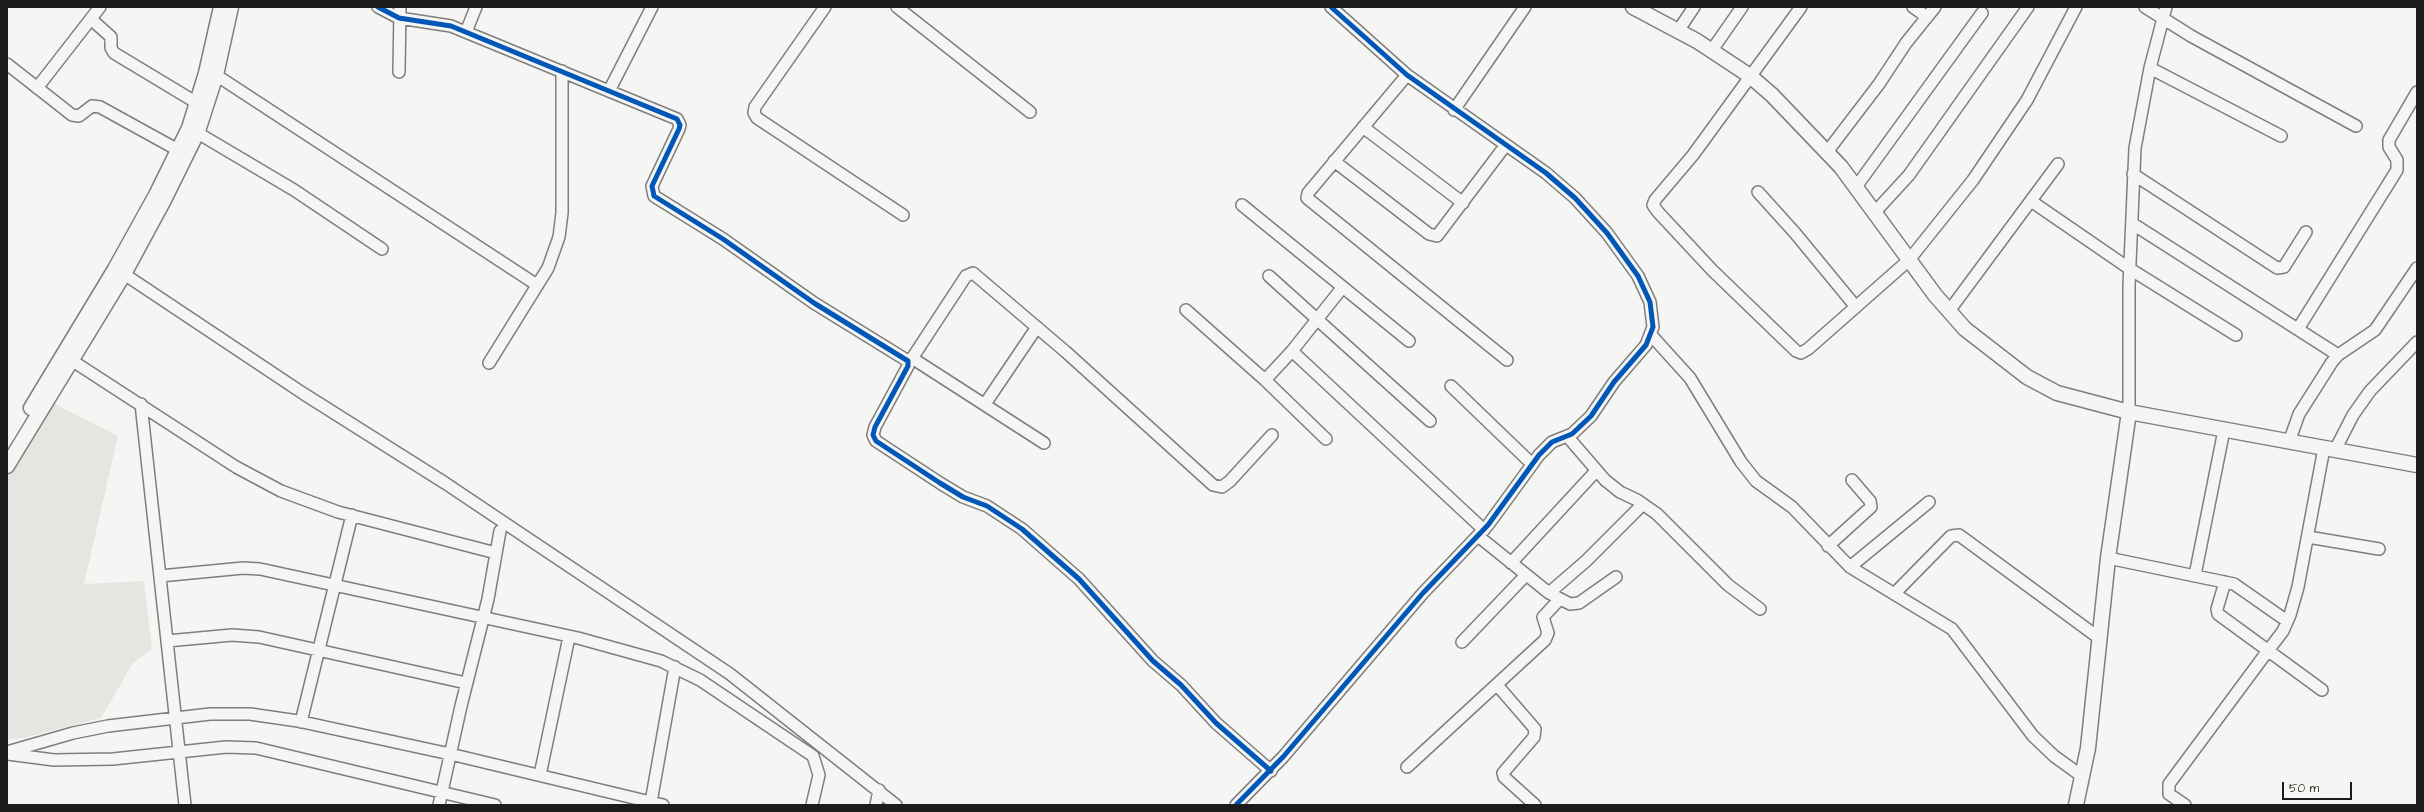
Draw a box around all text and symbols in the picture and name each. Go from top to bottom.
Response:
scale bar [2284,774,2354,800]
text: 50 m [2289,780,2319,797]

